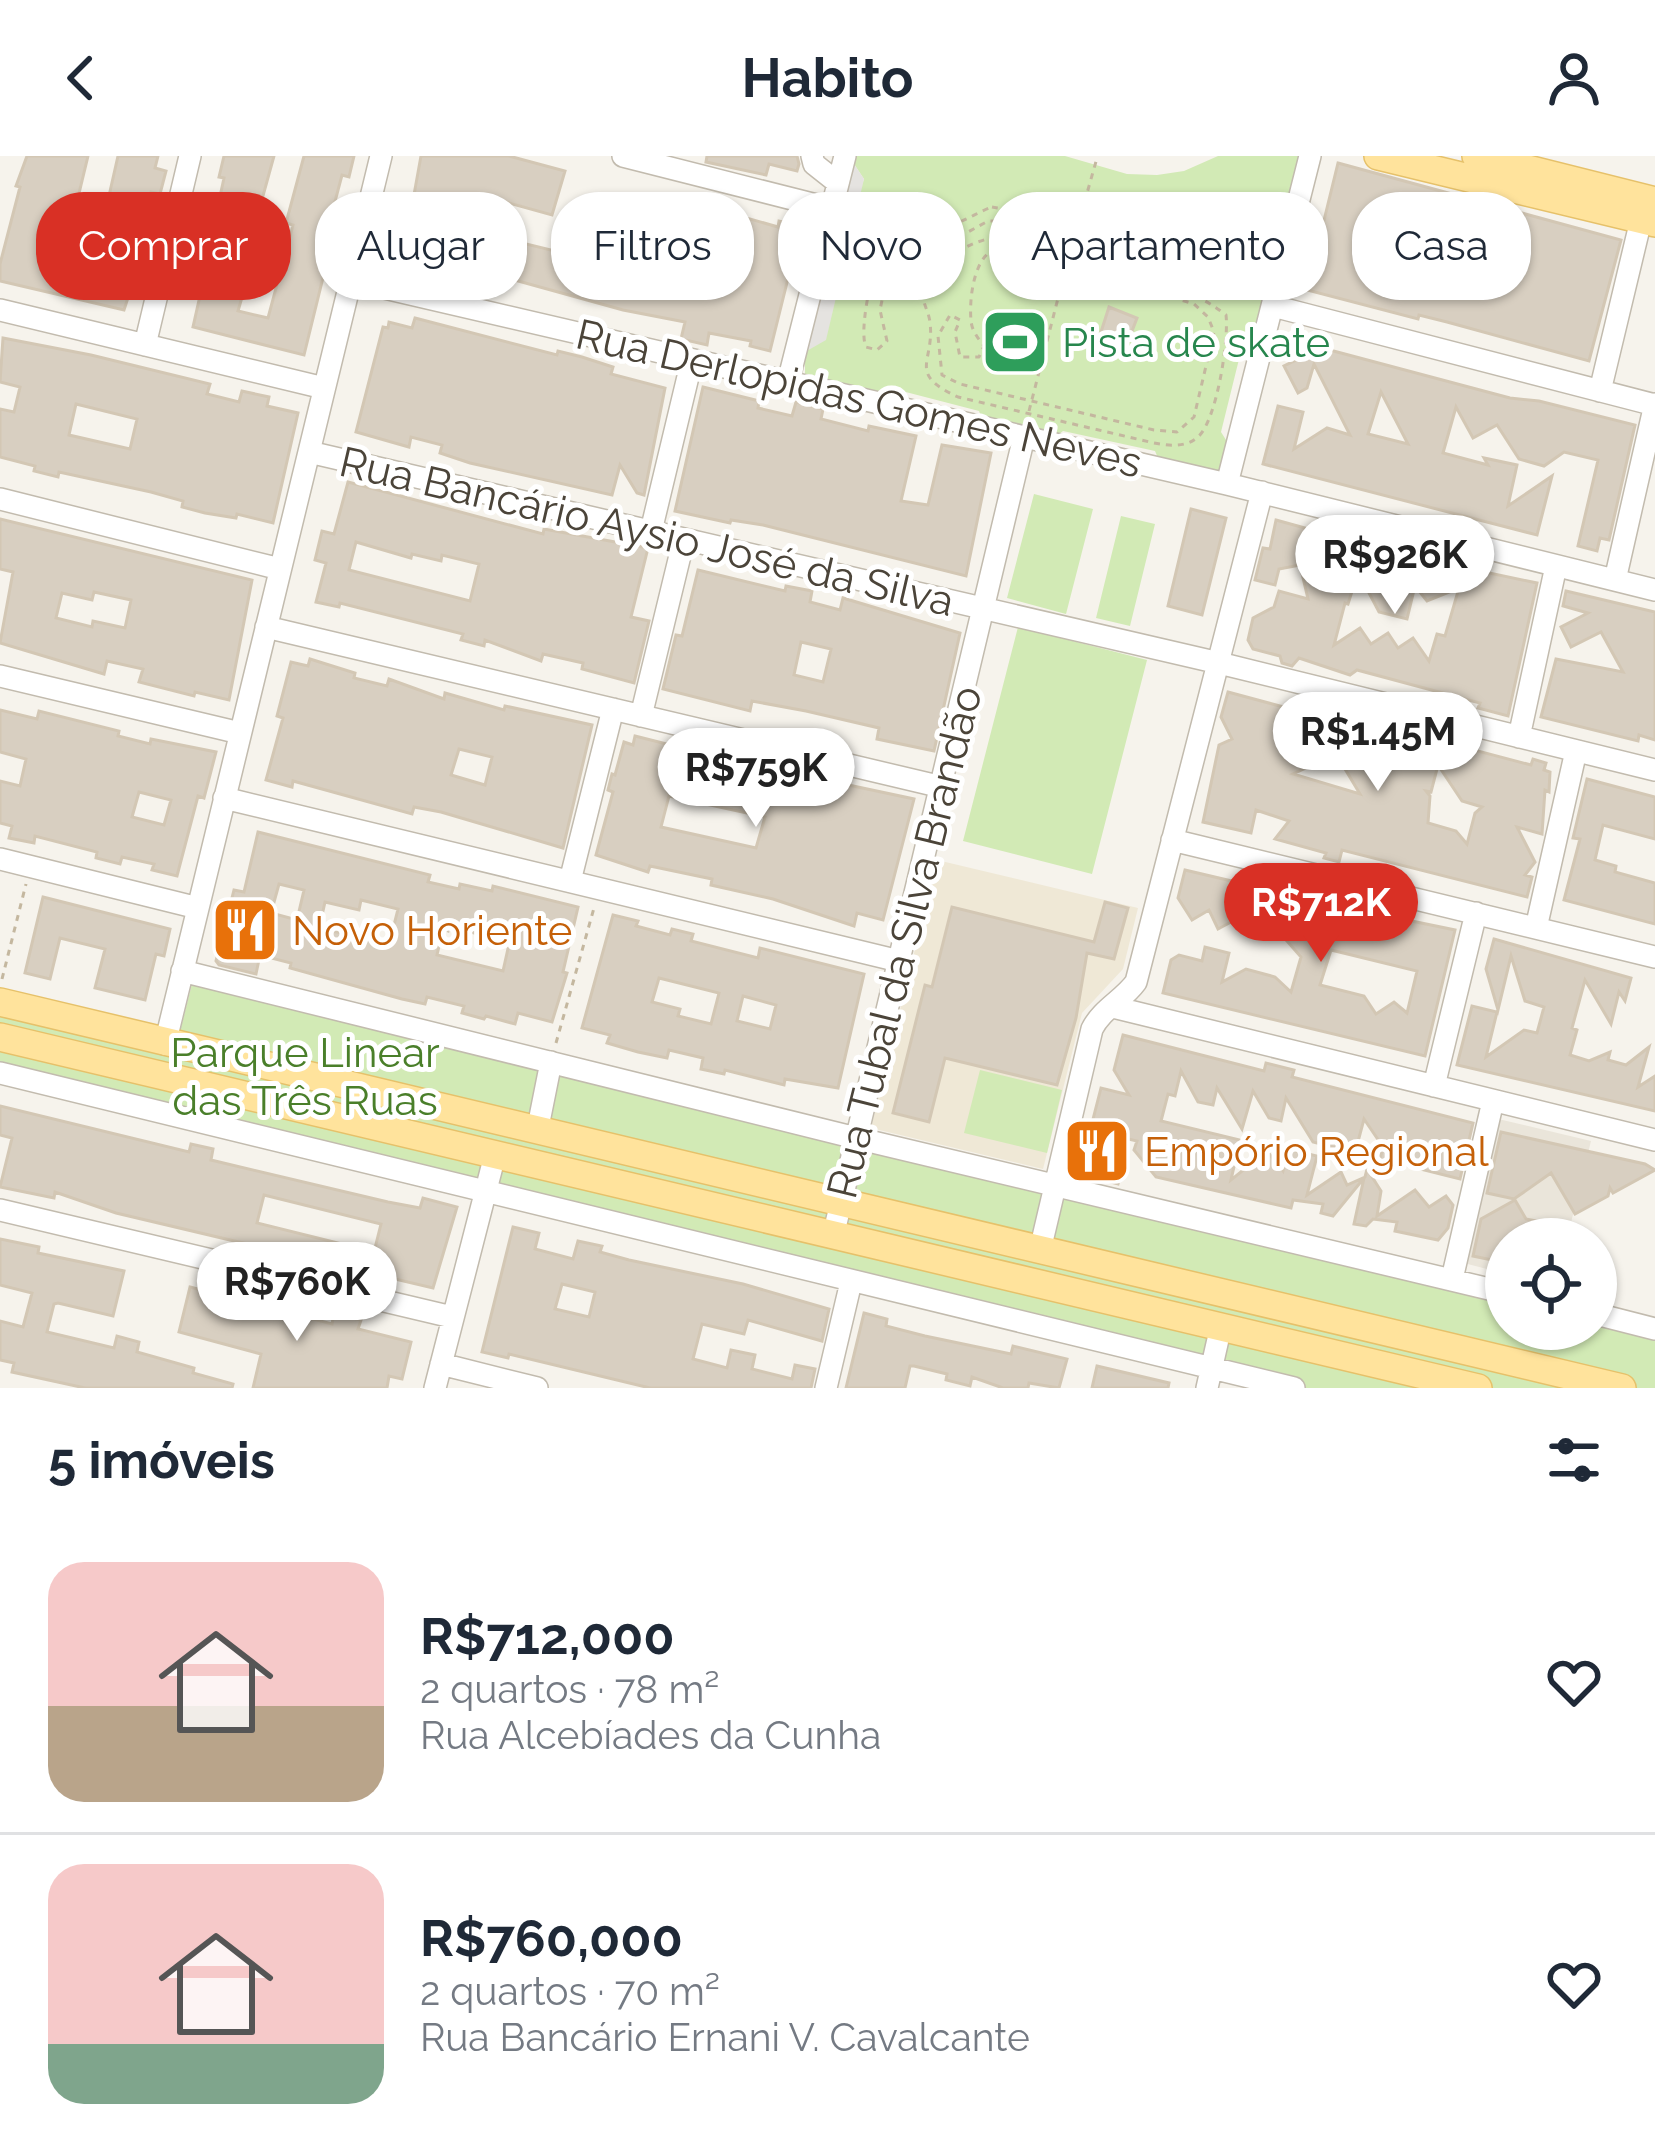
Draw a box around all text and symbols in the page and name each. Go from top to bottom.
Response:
icon: back [48,45,114,111]
icon: person [1541,45,1607,111]
text: Habito [742,46,914,110]
chip: Comprar [36,192,291,300]
chip: Alugar [315,192,527,300]
chip: Filtros [551,192,754,300]
chip: Novo [778,192,965,300]
chip: Apartamento [989,192,1328,300]
chip: Casa [1352,192,1531,300]
sports icon: Pista de skate [980,307,1050,377]
street label: Rua Derlopidas Gomes Neves [571,310,1146,487]
place label: Pista de skate [1062,318,1330,367]
street label: Rua Bancário Aysio José da Silva [335,437,959,626]
pin: R$926K [1297,515,1493,617]
text: R$926K [1322,531,1468,577]
street label: Rua Tubal da Silva Brandão [817,681,992,1203]
pin: R$1.45M [1267,692,1489,794]
text: R$1.45M [1300,708,1456,754]
pin: R$759K [658,728,854,830]
text: R$759K [685,744,827,790]
pin: R$712K [1223,863,1419,965]
text: R$712K [1251,879,1391,925]
restaurant icon: Novo Horiente [210,895,280,965]
place label: Novo Horiente [292,906,572,955]
park label: Parque Linear das Três Ruas [170,1028,440,1125]
restaurant icon: Empório Regional [1062,1116,1132,1186]
place label: Empório Regional [1144,1127,1489,1176]
map controls [1485,1218,1617,1350]
button: locate [1485,1218,1617,1350]
pin: R$760K [199,1242,395,1344]
text: R$760K [224,1258,370,1304]
icon: filters [1541,1427,1607,1493]
text: 5 imóveis [48,1430,275,1490]
text: R$712,000 [420,1606,675,1666]
icon: home [144,1610,288,1754]
icon: heart [1541,1649,1607,1715]
text: 2 quartos · 78 m² [420,1666,719,1712]
text: Rua Alcebíades da Cunha [420,1712,881,1758]
text: R$760,000 [420,1908,683,1968]
icon: home [144,1912,288,2056]
icon: heart [1541,1951,1607,2017]
text: 2 quartos · 70 m² [420,1968,720,2014]
text: Rua Bancário Ernani V. Cavalcante [420,2014,1030,2060]

